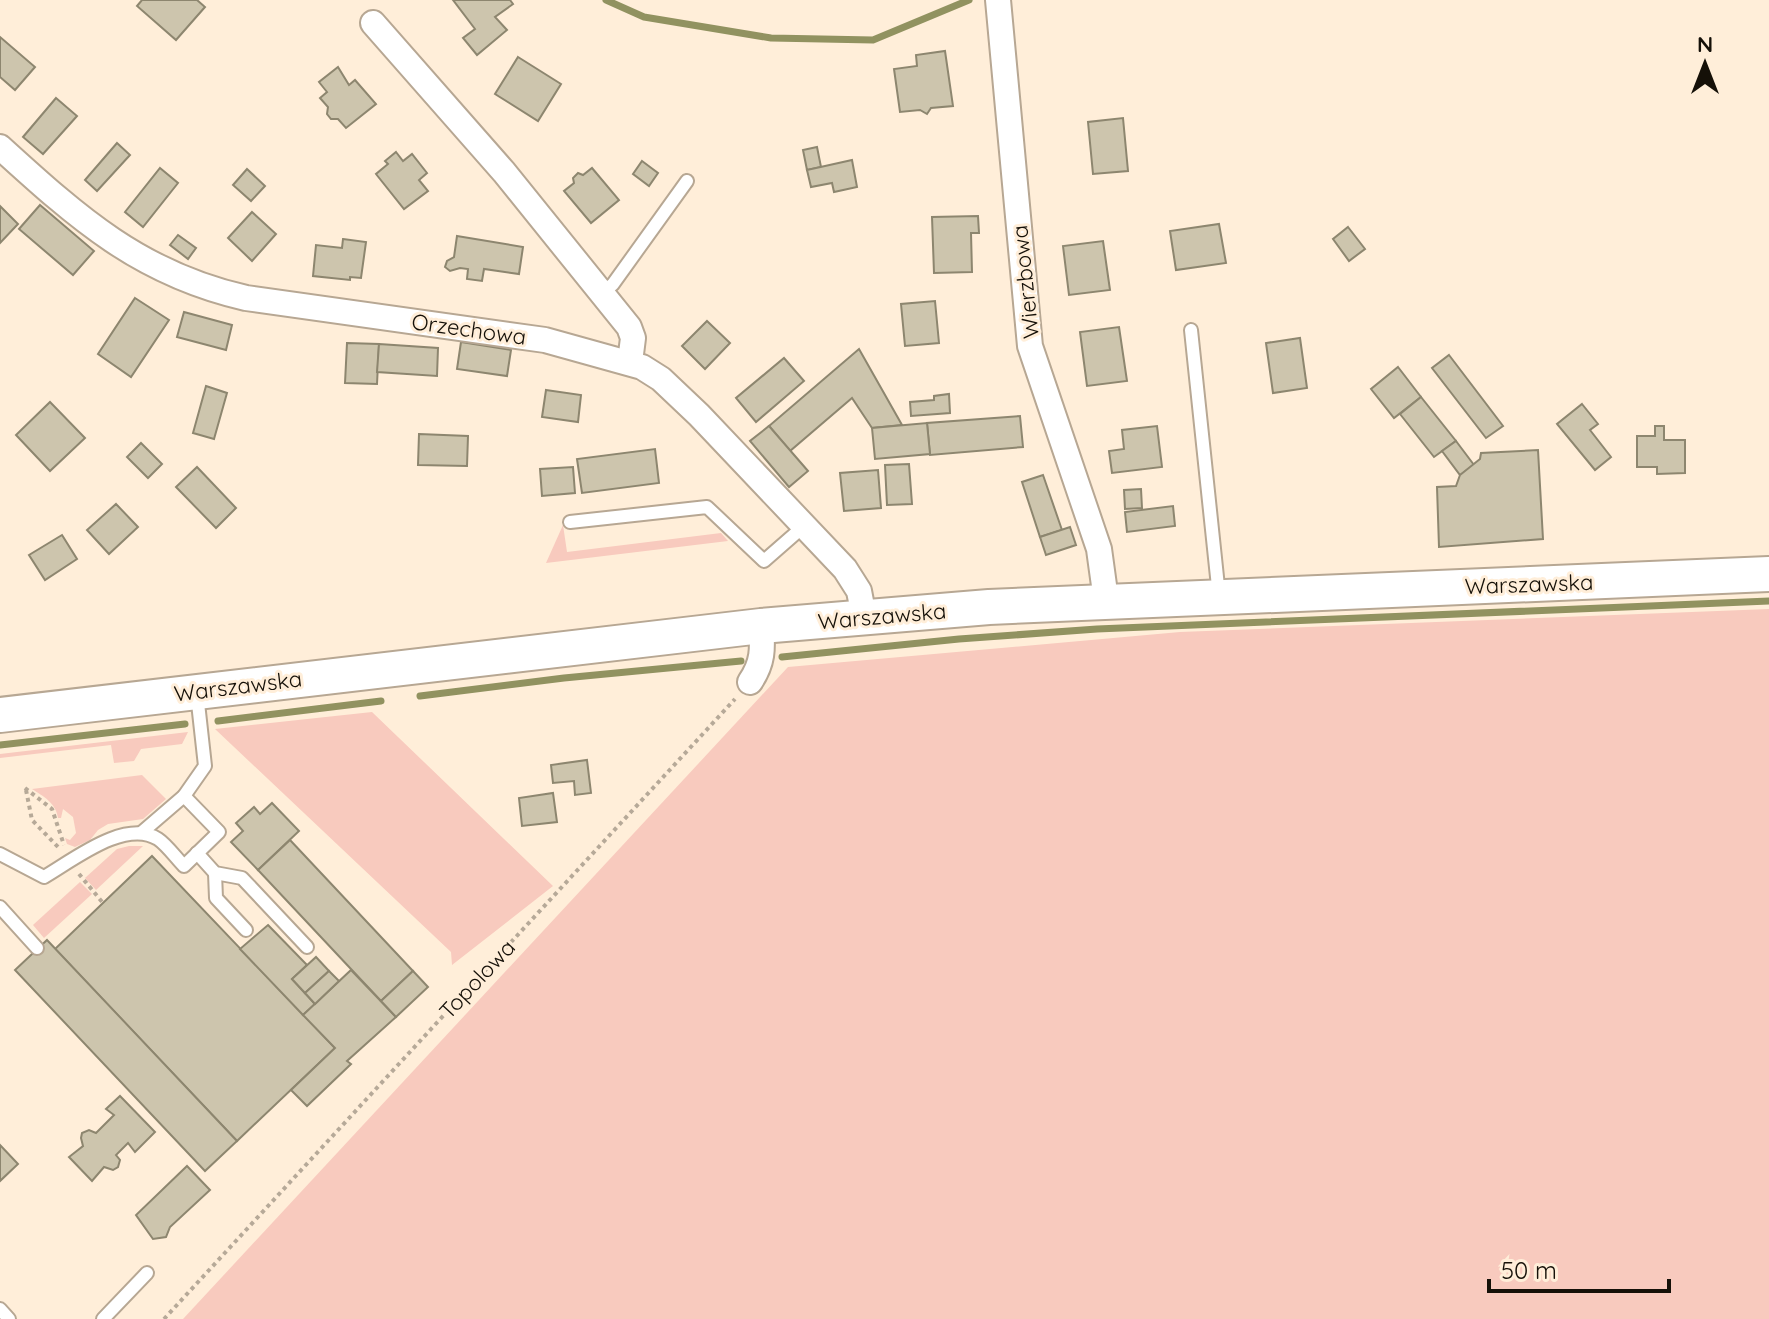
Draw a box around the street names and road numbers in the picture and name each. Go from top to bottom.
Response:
street label: Wierzbowa [1005,224,1045,340]
street label: Orzechowa [410,307,528,351]
street label: Warszawska [1464,568,1594,600]
street label: Warszawska [817,596,947,636]
street label: Warszawska [172,664,304,708]
street label: Topolowa [433,933,521,1025]

